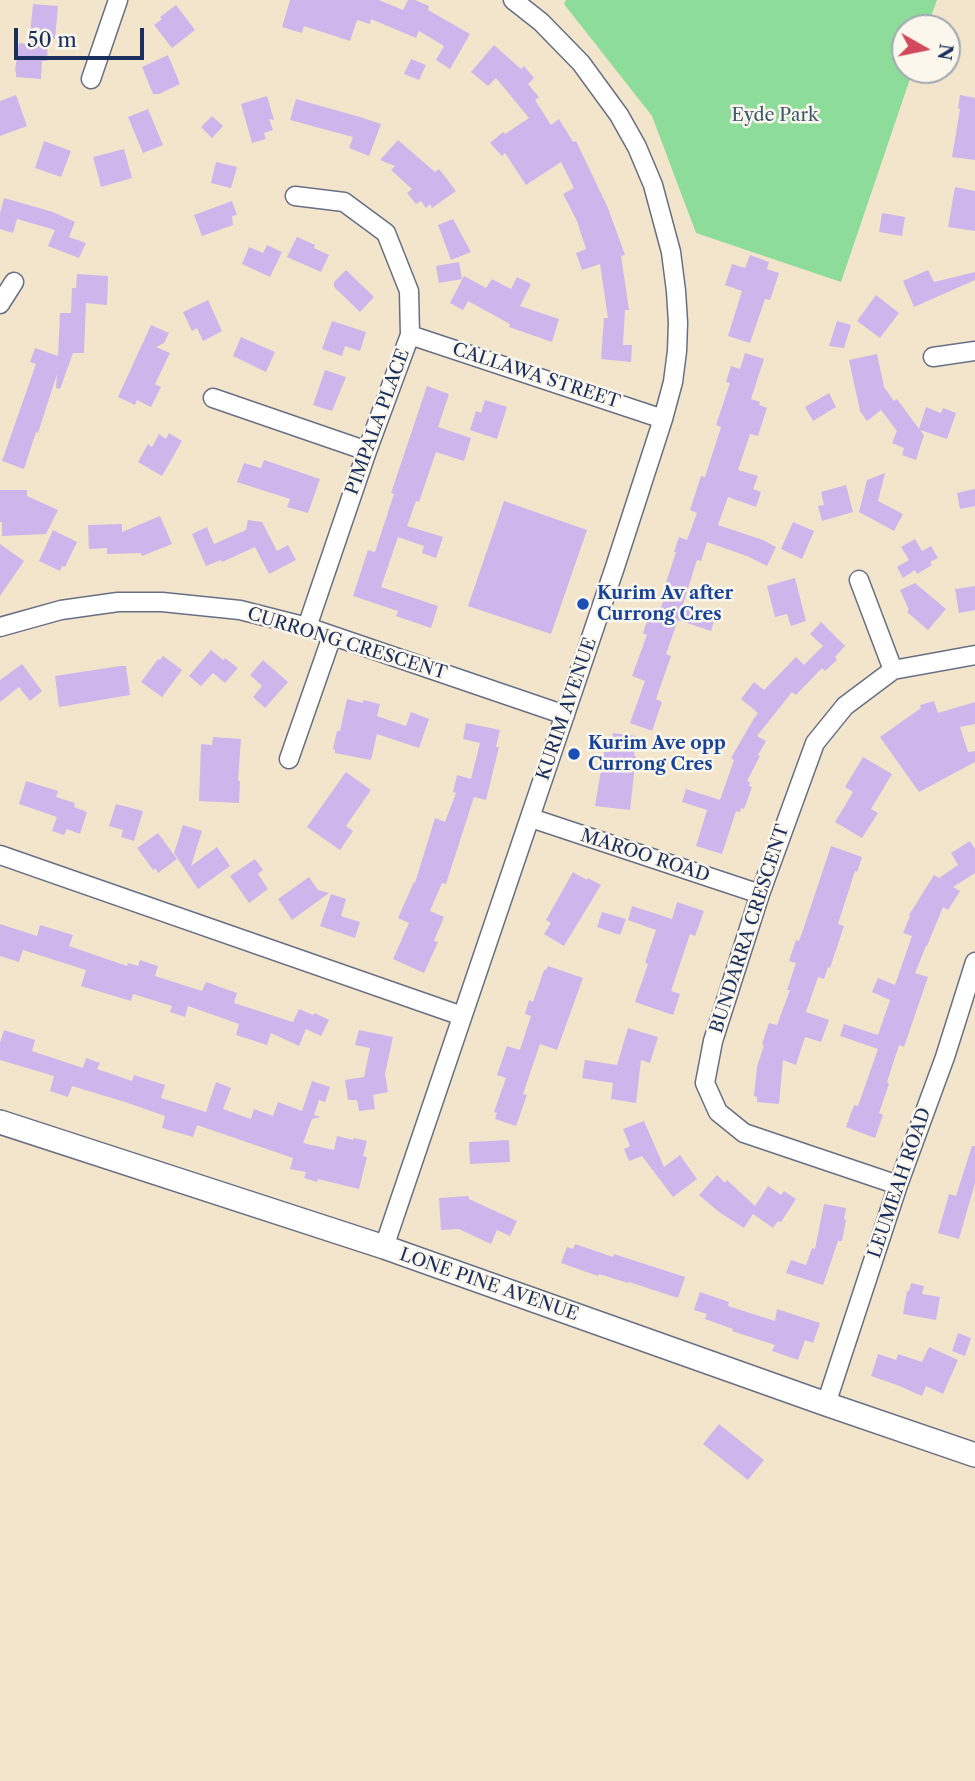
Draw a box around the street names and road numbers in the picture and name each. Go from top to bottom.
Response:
street label: CALLAWA STREET [449,339,623,413]
street label: PIMPALA PLACE [342,346,414,498]
street label: CURRONG CRESCENT [245,603,449,685]
street label: KURIM AVENUE [533,635,601,783]
street label: BUNDARRA CRESCENT [706,822,794,1036]
street label: MAROO ROAD [578,825,712,887]
street label: LEUMEAH ROAD [864,1105,936,1261]
street label: LONE PINE AVENUE [397,1244,581,1326]

